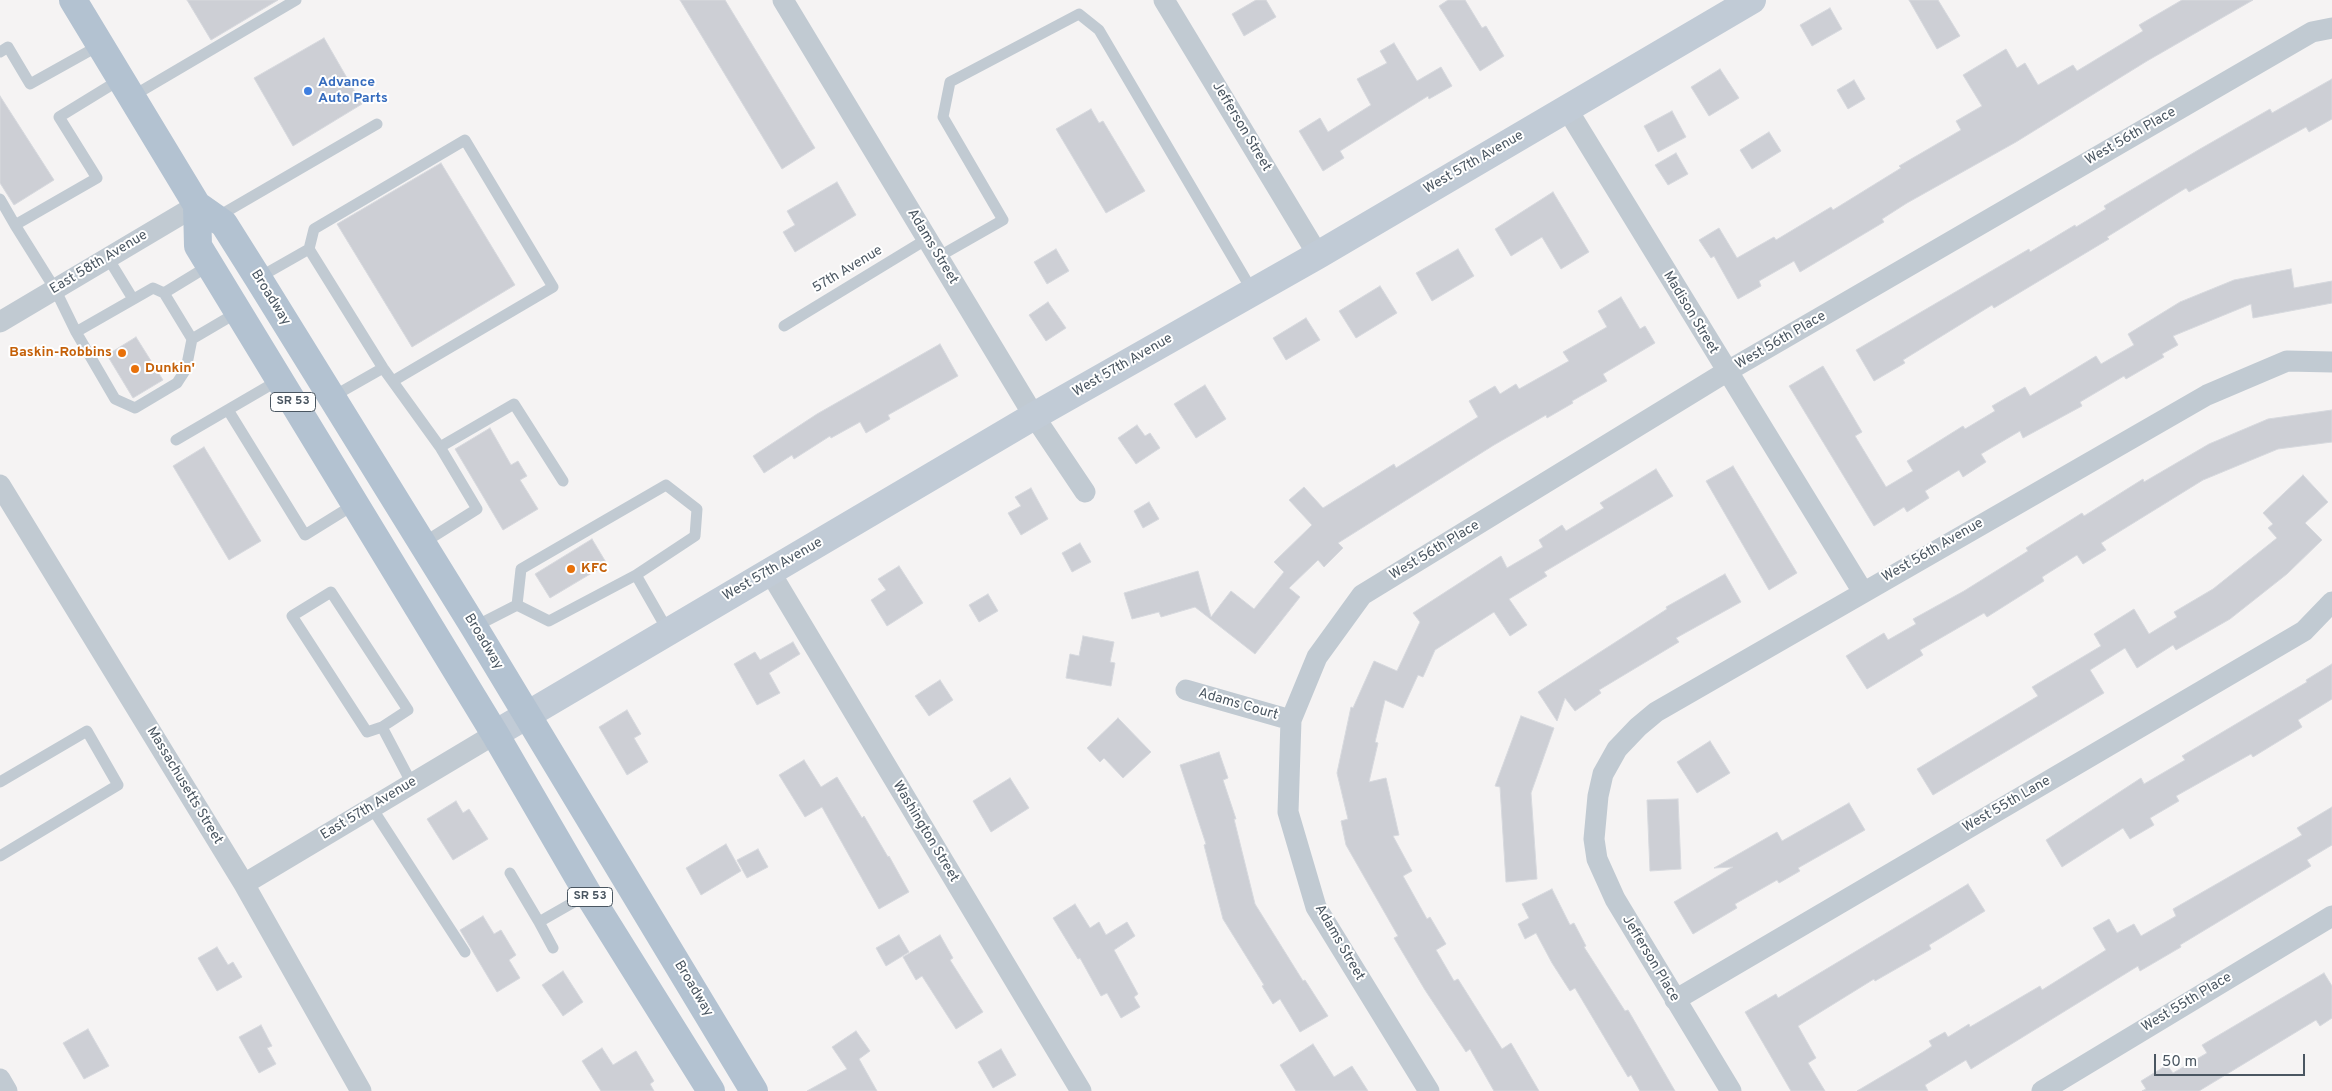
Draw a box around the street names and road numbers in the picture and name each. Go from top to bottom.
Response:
street label: Jefferson Street [1208,79,1274,175]
street label: West 56th Place [2083,104,2179,170]
street label: West 57th Avenue [1421,128,1527,198]
street label: Adams Street [903,206,961,288]
street label: East 58th Avenue [47,227,151,299]
street label: 57th Avenue [810,243,886,297]
street label: Broadway [246,267,294,329]
street label: Madison Street [1659,269,1721,357]
street label: West 56th Place [1733,308,1829,374]
street label: West 57th Avenue [1070,331,1176,401]
road number: SR 53 [270,392,316,412]
street label: West 56th Avenue [1879,515,1987,587]
street label: West 56th Place [1387,518,1483,584]
street label: West 57th Avenue [720,535,826,605]
street label: Broadway [460,611,506,673]
street label: Adams Court [1196,686,1280,724]
street label: Massachusetts Street [142,724,226,848]
street label: West 55th Lane [1960,773,2054,837]
street label: East 57th Avenue [318,774,420,844]
street label: Washington Street [888,778,962,886]
road number: SR 53 [568,888,612,906]
street label: Adams Street [1310,902,1368,984]
street label: Jefferson Place [1618,913,1682,1005]
street label: Broadway [670,958,716,1020]
street label: West 55th Place [2139,969,2235,1037]

